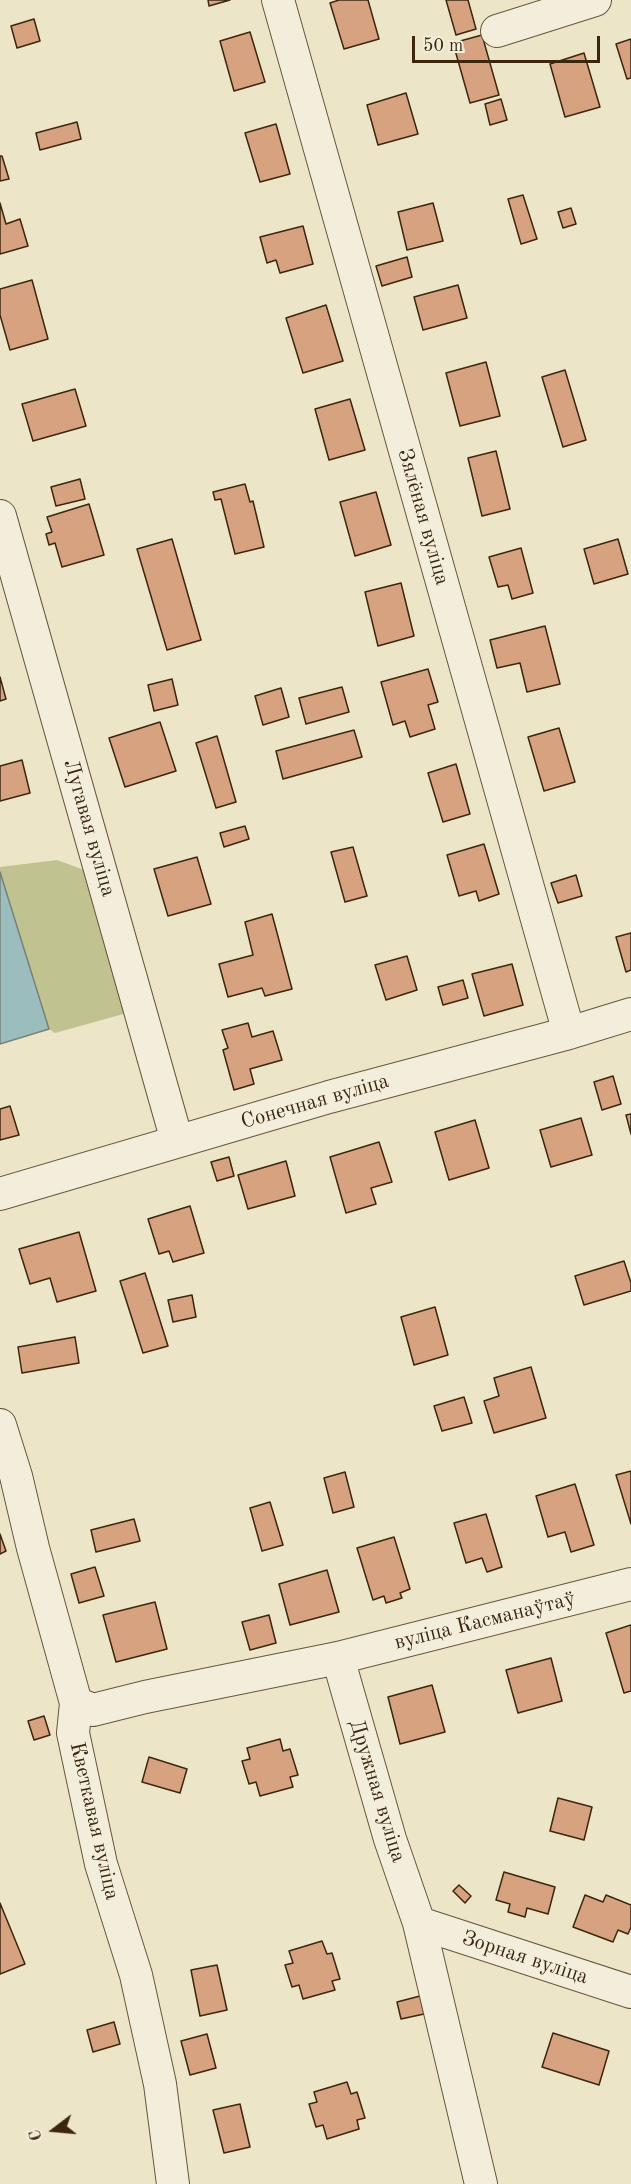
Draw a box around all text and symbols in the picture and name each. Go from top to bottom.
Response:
scale bar [415,24,602,62]
text: 50 m [423,37,463,55]
street label: Зялёная вуліца [391,446,455,588]
street label: Лугавая вуліца [57,756,121,900]
street label: Сонечная вуліца [238,1069,392,1135]
street label: вуліца Касманаўтаў [392,1586,578,1656]
street label: Дружная вуліца [343,1716,411,1866]
street label: Кветкавая вуліца [64,1740,124,1902]
street label: Зорная вуліца [459,1926,591,1990]
north arrow [24,2100,84,2160]
text: С [28,2128,46,2142]

